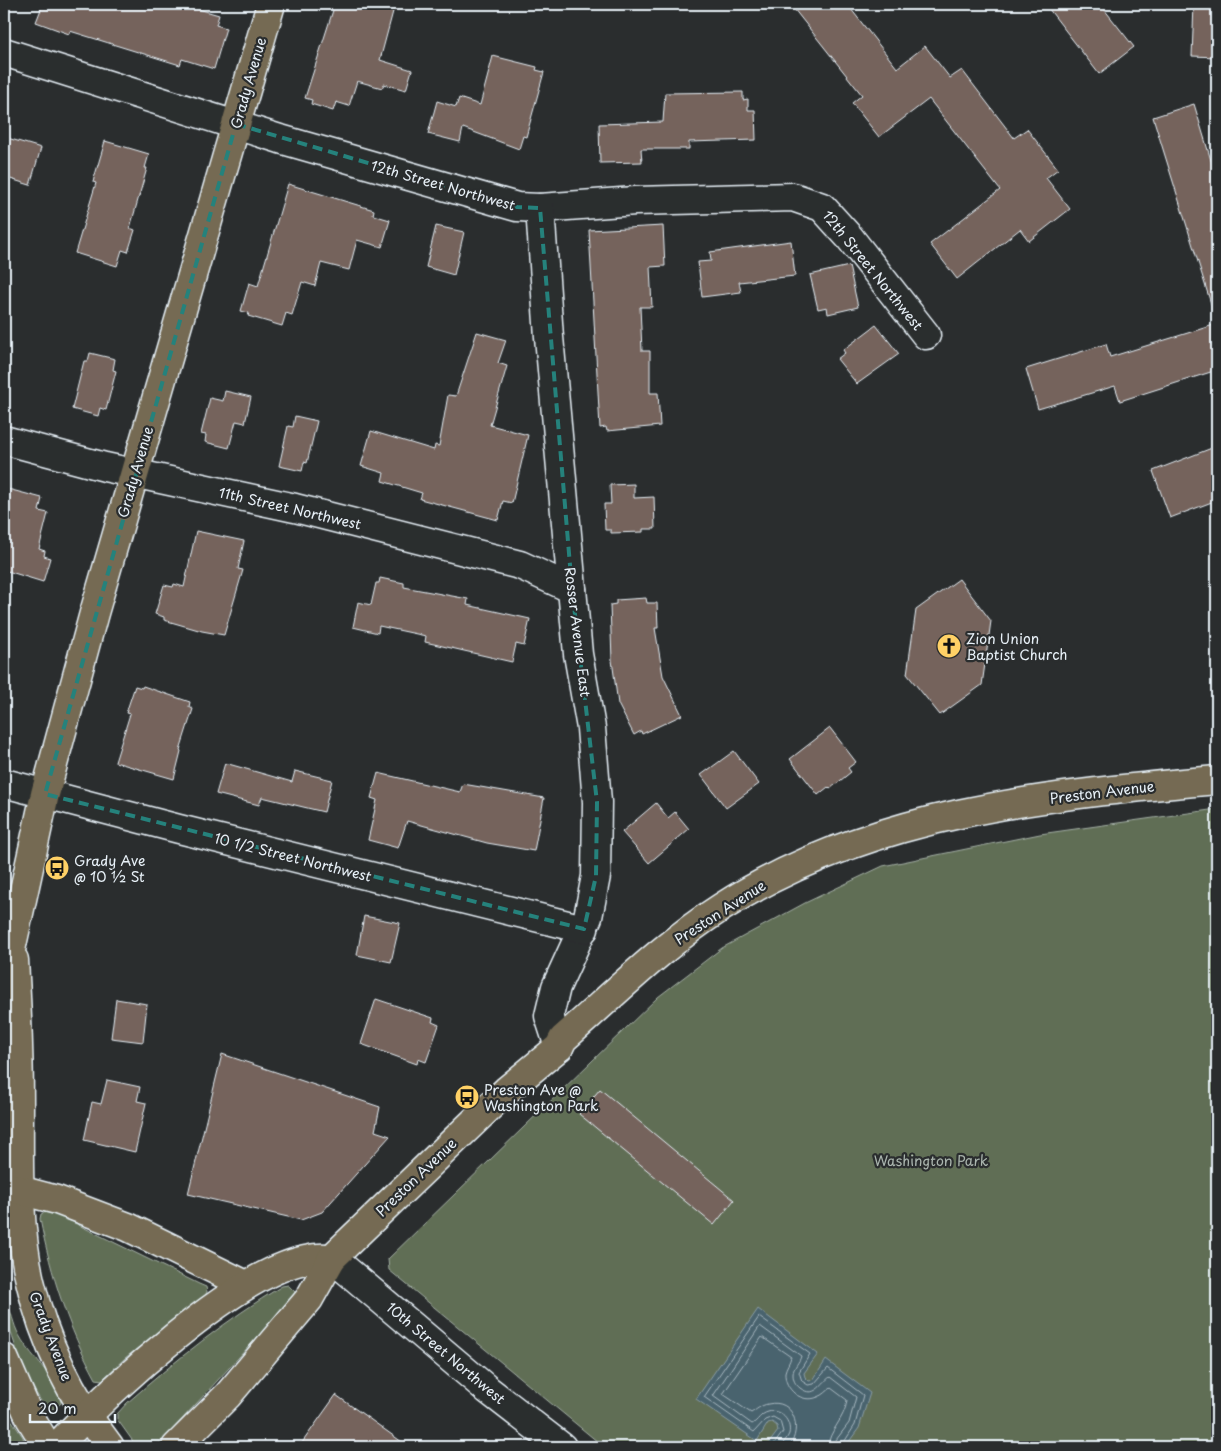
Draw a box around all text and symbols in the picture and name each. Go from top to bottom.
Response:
street label: Grady Avenue [225,34,271,131]
street label: 12th Street Northwest [368,154,518,216]
street label: 12th Street Northwest [818,205,928,335]
street label: Grady Avenue [112,423,158,520]
street label: 11th Street Northwest [217,481,364,535]
street label: Rosser Avenue East [560,566,596,699]
place label: Zion Union Baptist Church [966,628,1067,665]
church icon: Zion Union Baptist Church [936,633,962,659]
street label: Preston Avenue [1049,775,1156,809]
street label: 10 1/2 Street Northwest [212,827,374,887]
place label: Grady Ave @ 10 ½ St [74,850,145,887]
bus stop icon: Grady Ave @ 10 ½ St [44,855,70,881]
street label: Preston Avenue [670,874,770,949]
place label: Preston Ave @ Washington Park [484,1079,599,1116]
bus stop icon: Preston Ave @ Washington Park [454,1084,480,1110]
street label: Preston Avenue [371,1133,461,1221]
park label: Washington Park [874,1150,989,1171]
street label: Grady Avenue [24,1288,78,1384]
street label: 10th Street Northwest [382,1297,510,1409]
scale bar [30,1391,115,1423]
text: 20 m [38,1396,77,1419]

